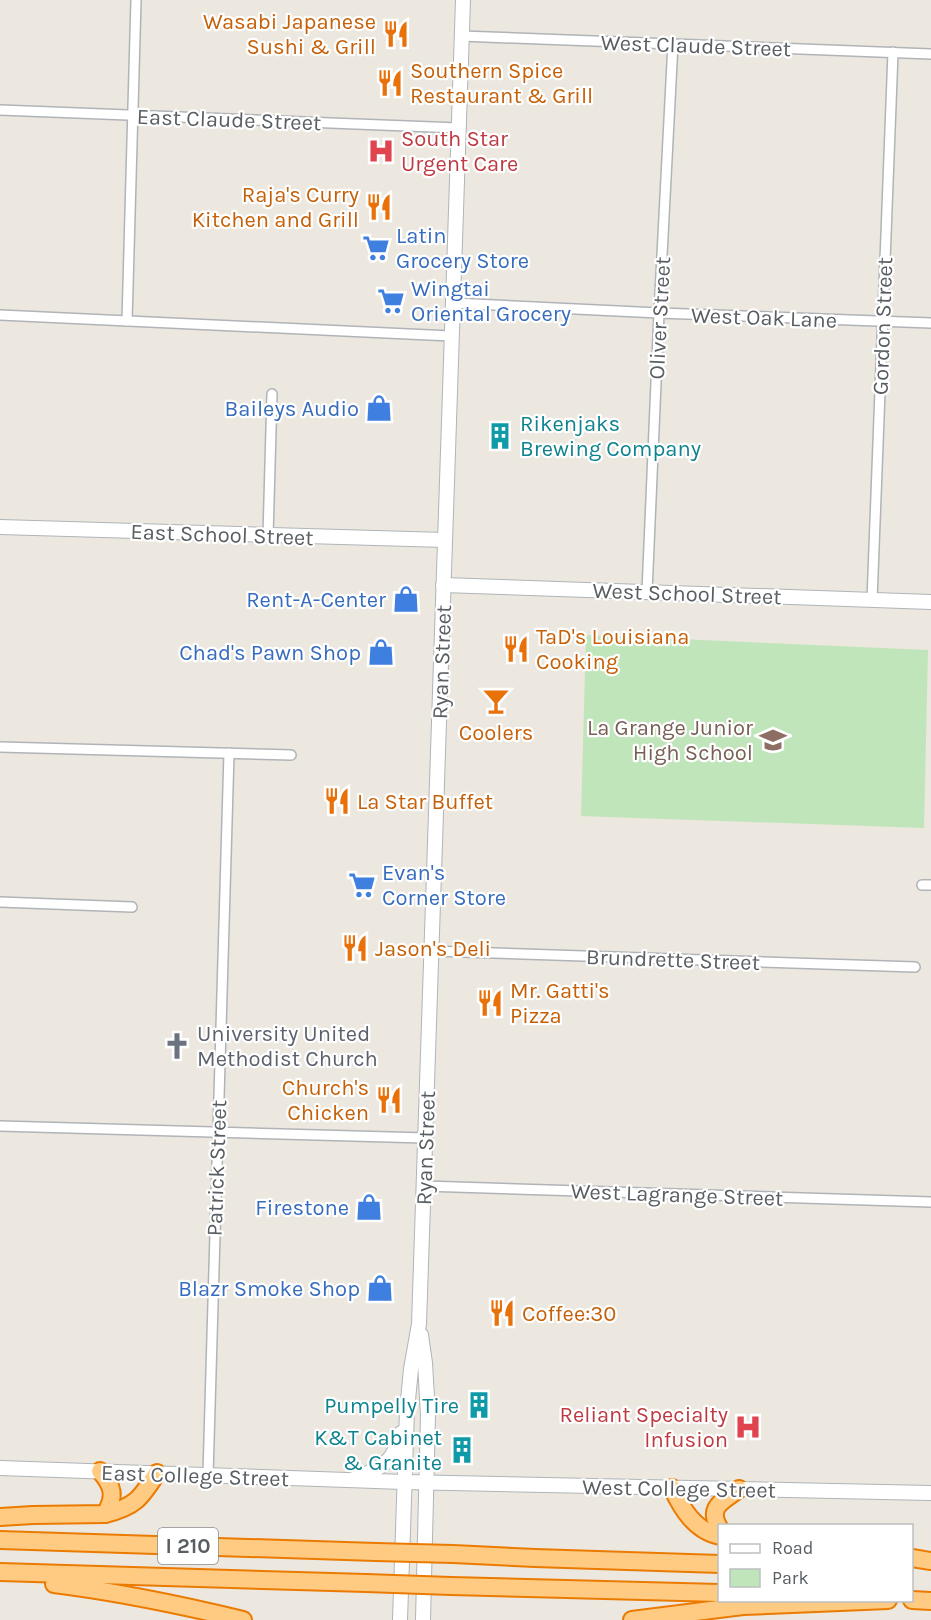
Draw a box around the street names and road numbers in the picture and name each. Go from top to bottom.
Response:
street label: West Claude Street [600,30,792,62]
street label: East Claude Street [136,104,322,136]
street label: Oliver Street [644,256,676,380]
street label: Gordon Street [868,257,898,395]
street label: West Oak Lane [690,302,837,334]
street label: East School Street [130,519,314,551]
street label: West School Street [592,578,782,610]
street label: Ryan Street [427,604,457,720]
street label: Brundrette Street [586,944,760,976]
street label: Ryan Street [411,1090,441,1206]
street label: Patrick Street [202,1099,232,1237]
street label: West Lagrange Street [570,1178,784,1212]
street label: East College Street [101,1460,289,1492]
street label: West College Street [582,1474,776,1504]
road number: I 210 [158,1528,218,1564]

